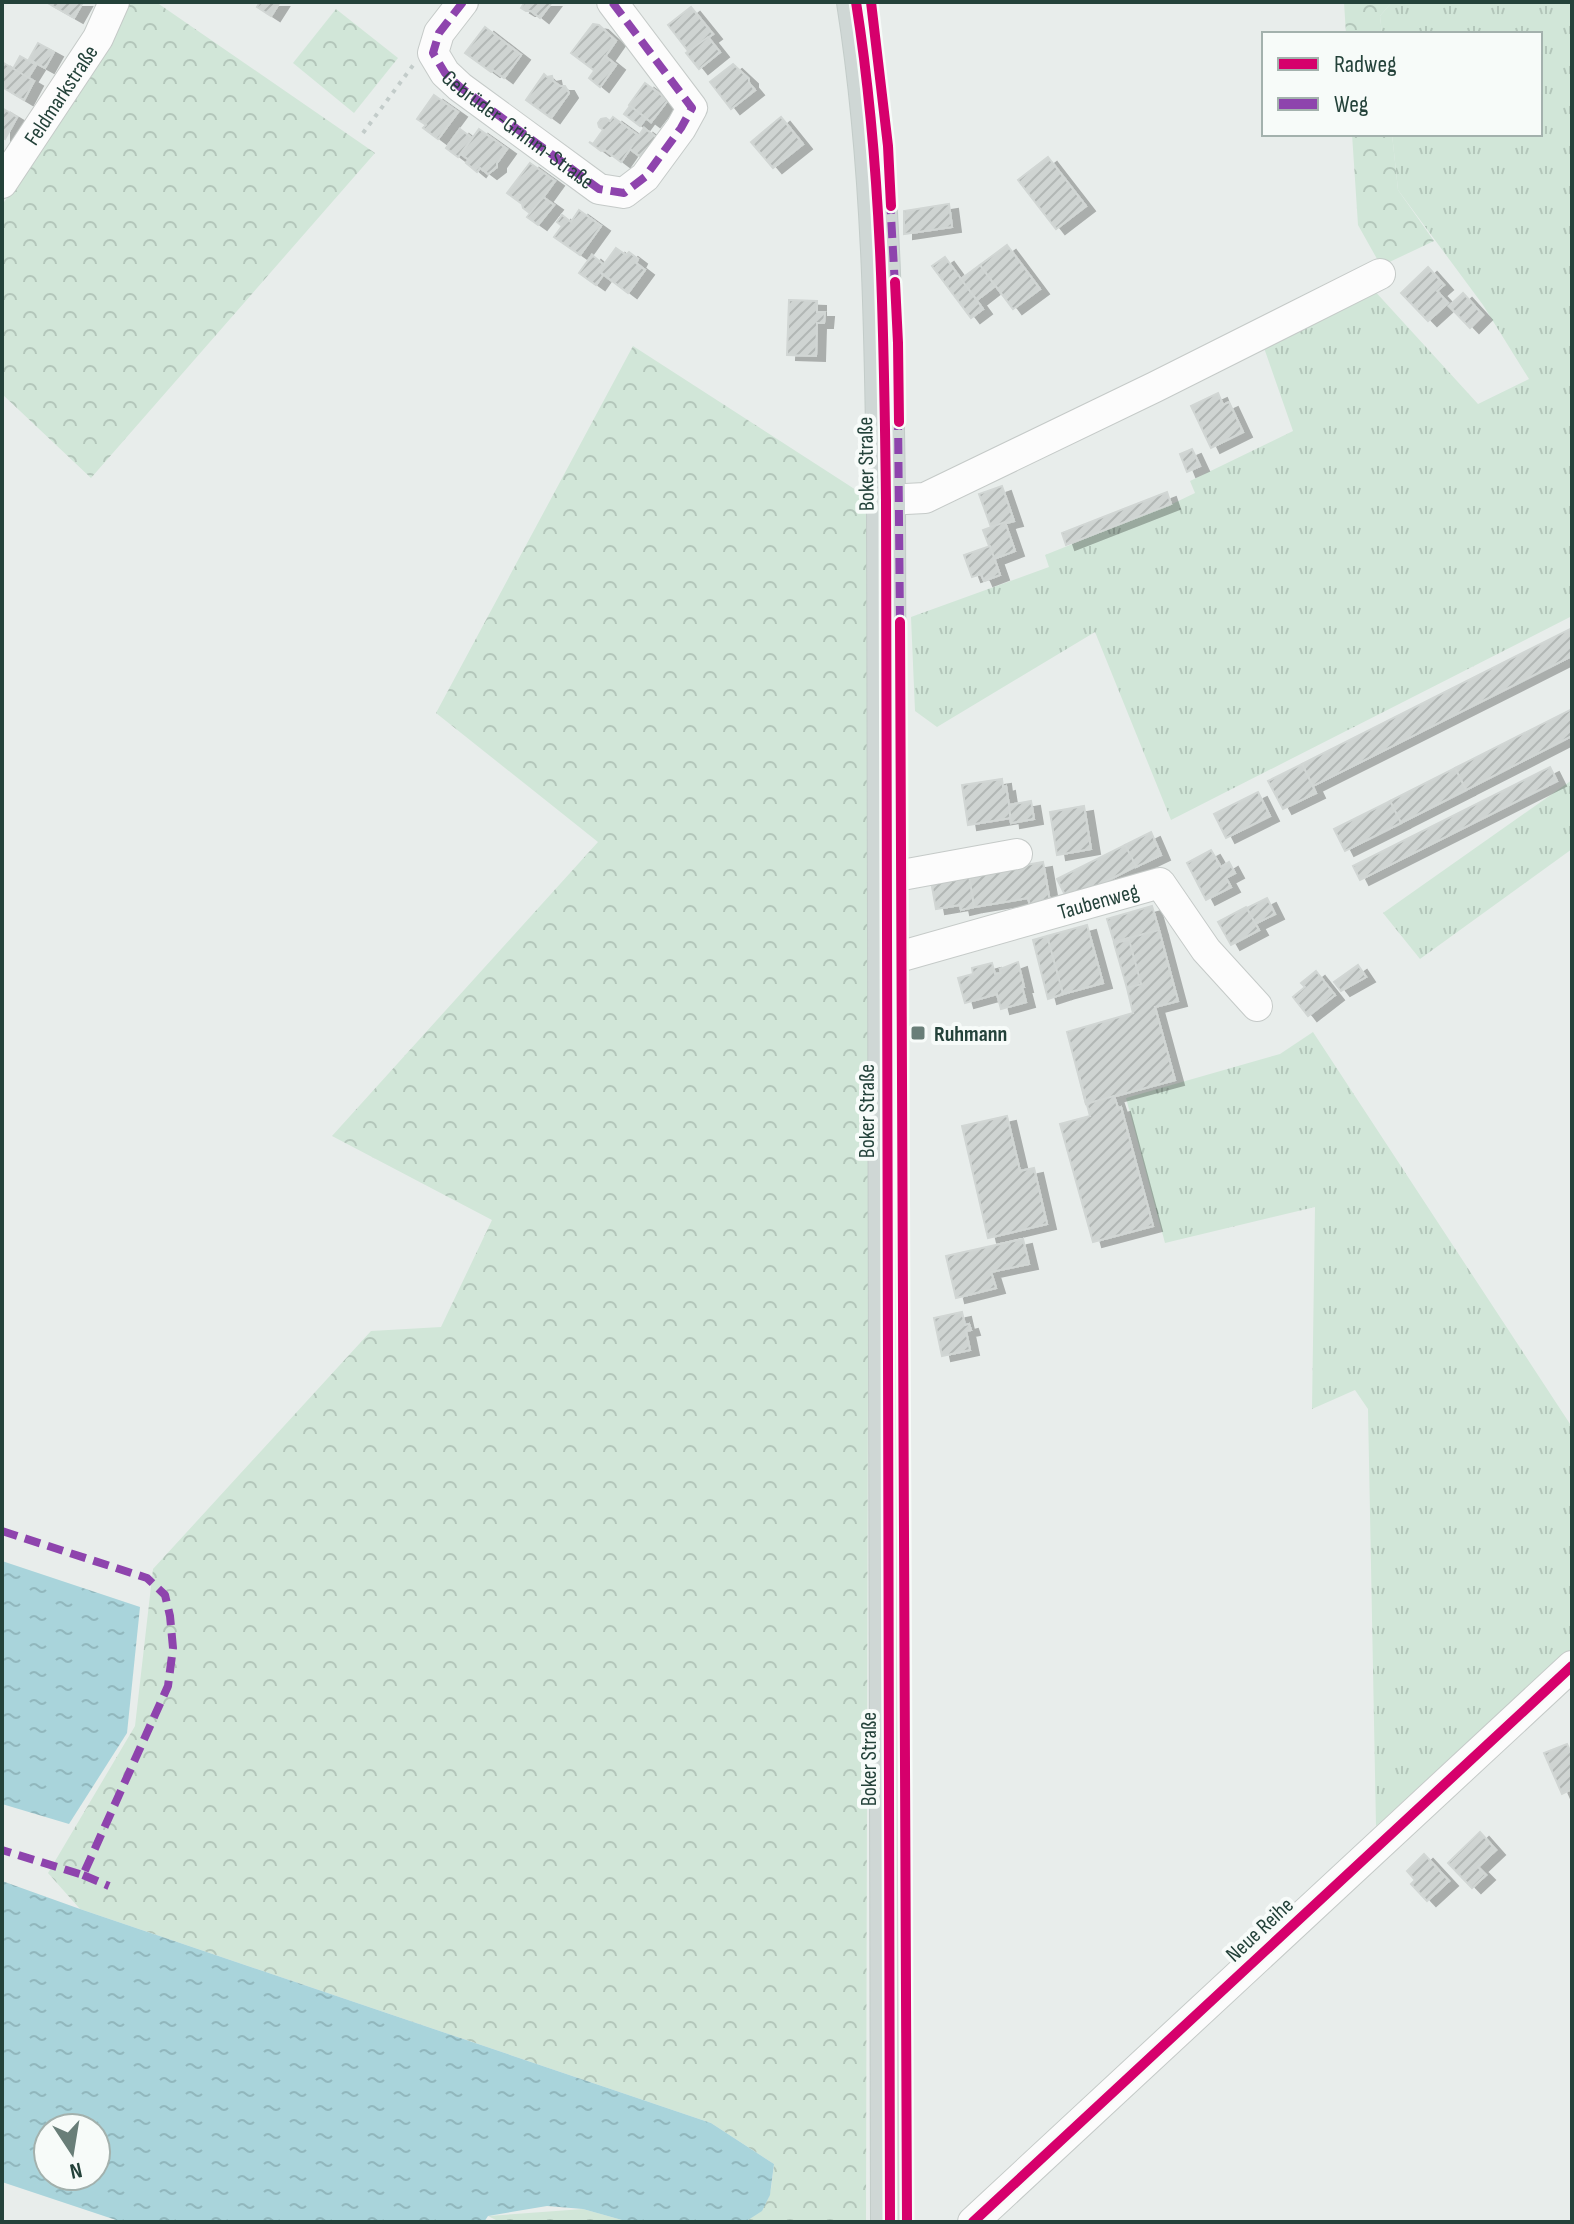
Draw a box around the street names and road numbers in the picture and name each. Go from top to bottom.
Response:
street label: Feldmarkstraße [19,40,105,151]
street label: Gebrüder-Grimm-Straße [435,65,599,196]
street label: Boker Straße [852,417,881,511]
street label: Taubenweg [1055,878,1142,926]
street label: Boker Straße [854,1064,881,1158]
street label: Boker Straße [856,1712,883,1806]
street label: Neue Reihe [1221,1892,1299,1968]

